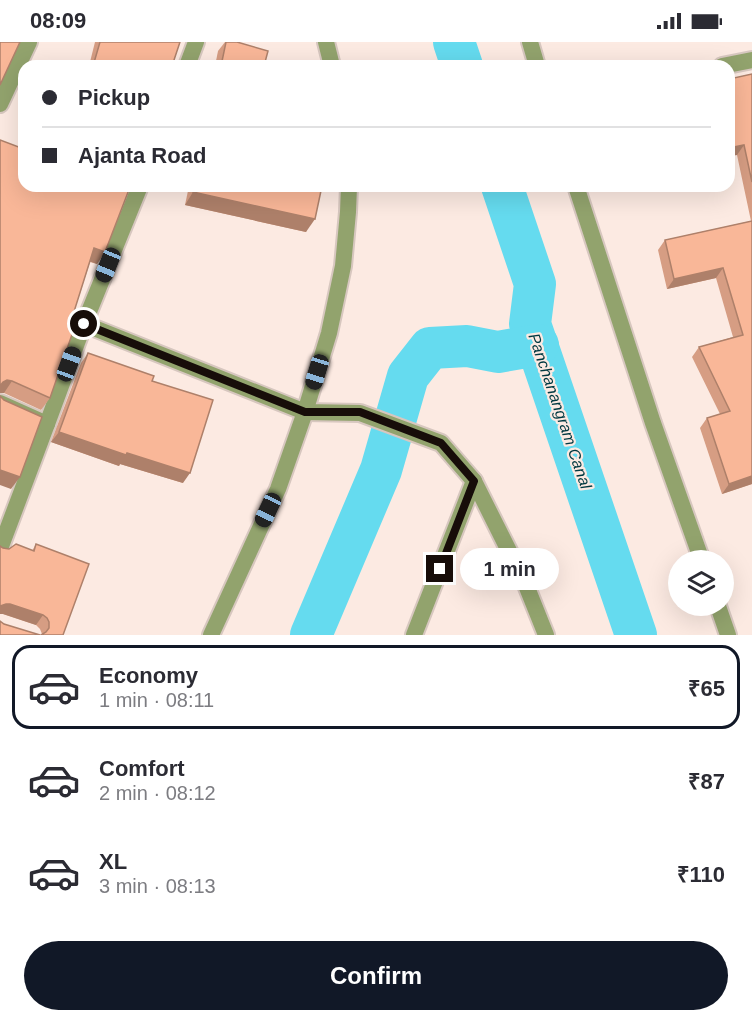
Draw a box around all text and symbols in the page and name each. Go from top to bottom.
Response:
text: 08:09 [30,8,86,33]
text: Pickup [78,85,150,110]
text: Ajanta Road [78,143,206,168]
car [93,245,123,285]
route start [70,310,97,337]
water label: Panchanangram Canal [525,331,595,492]
car [54,344,84,384]
car [303,352,331,392]
car [252,490,284,530]
callout: 1 min [461,548,560,590]
map controls [668,550,734,616]
button: layers [668,550,734,616]
route end [426,555,453,582]
text: 1 min [483,558,536,580]
icon: car [27,660,81,714]
text: Economy [99,663,198,688]
text: ₹65 [688,676,725,701]
text: 1 min · 08:11 [99,689,214,711]
icon: car [27,753,81,807]
text: Comfort [99,756,185,781]
text: ₹87 [688,769,725,794]
text: 2 min · 08:12 [99,782,216,804]
icon: car [27,846,81,900]
text: XL [99,849,127,874]
text: ₹110 [677,862,725,887]
text: 3 min · 08:13 [99,875,216,897]
button: Confirm [24,941,728,1010]

